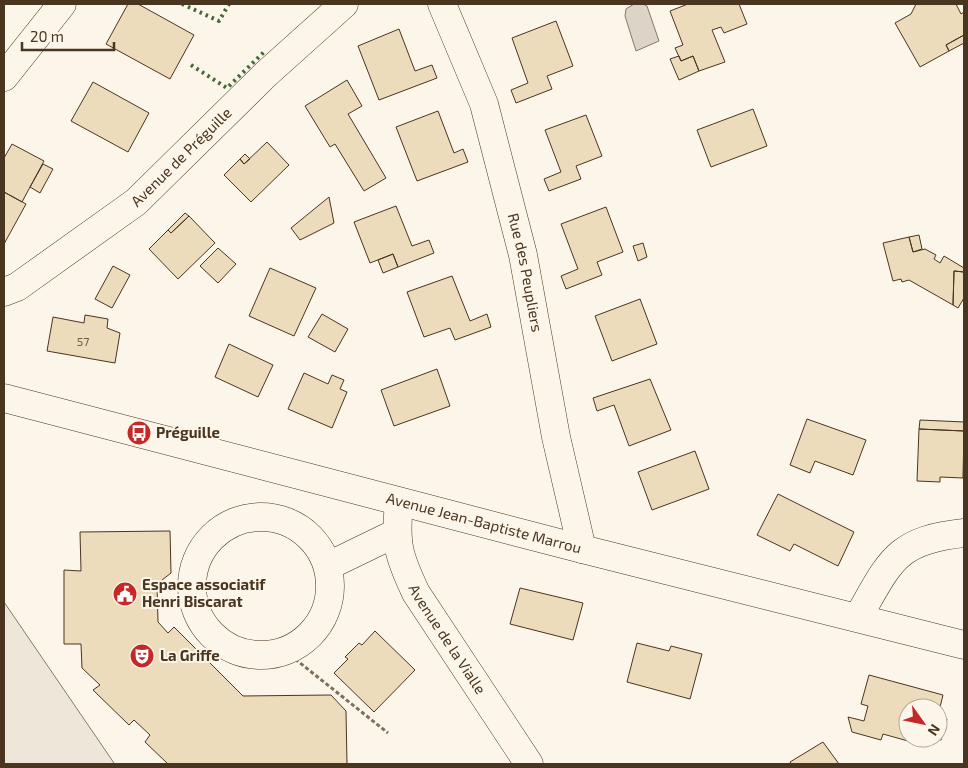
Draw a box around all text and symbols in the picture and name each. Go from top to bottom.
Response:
scale bar [22,20,115,52]
text: 20 m [30,27,64,45]
street label: Avenue de Préguille [127,103,235,210]
street label: Rue des Peupliers [505,211,547,333]
house number: 57 [77,334,89,348]
bus stop icon: Préguille [126,420,152,446]
place label: Préguille [156,423,220,441]
street label: Avenue Jean-Baptiste Marrou [385,488,584,557]
place label: Espace associatif Henri Biscarat [142,575,266,610]
public building icon: Espace associatif Henri Biscarat [112,581,138,607]
street label: Avenue de la Vialle [405,581,490,697]
theatre icon: La Griffe [129,643,155,669]
place label: La Griffe [160,646,220,664]
north arrow [898,698,948,748]
text: N [924,721,944,739]

